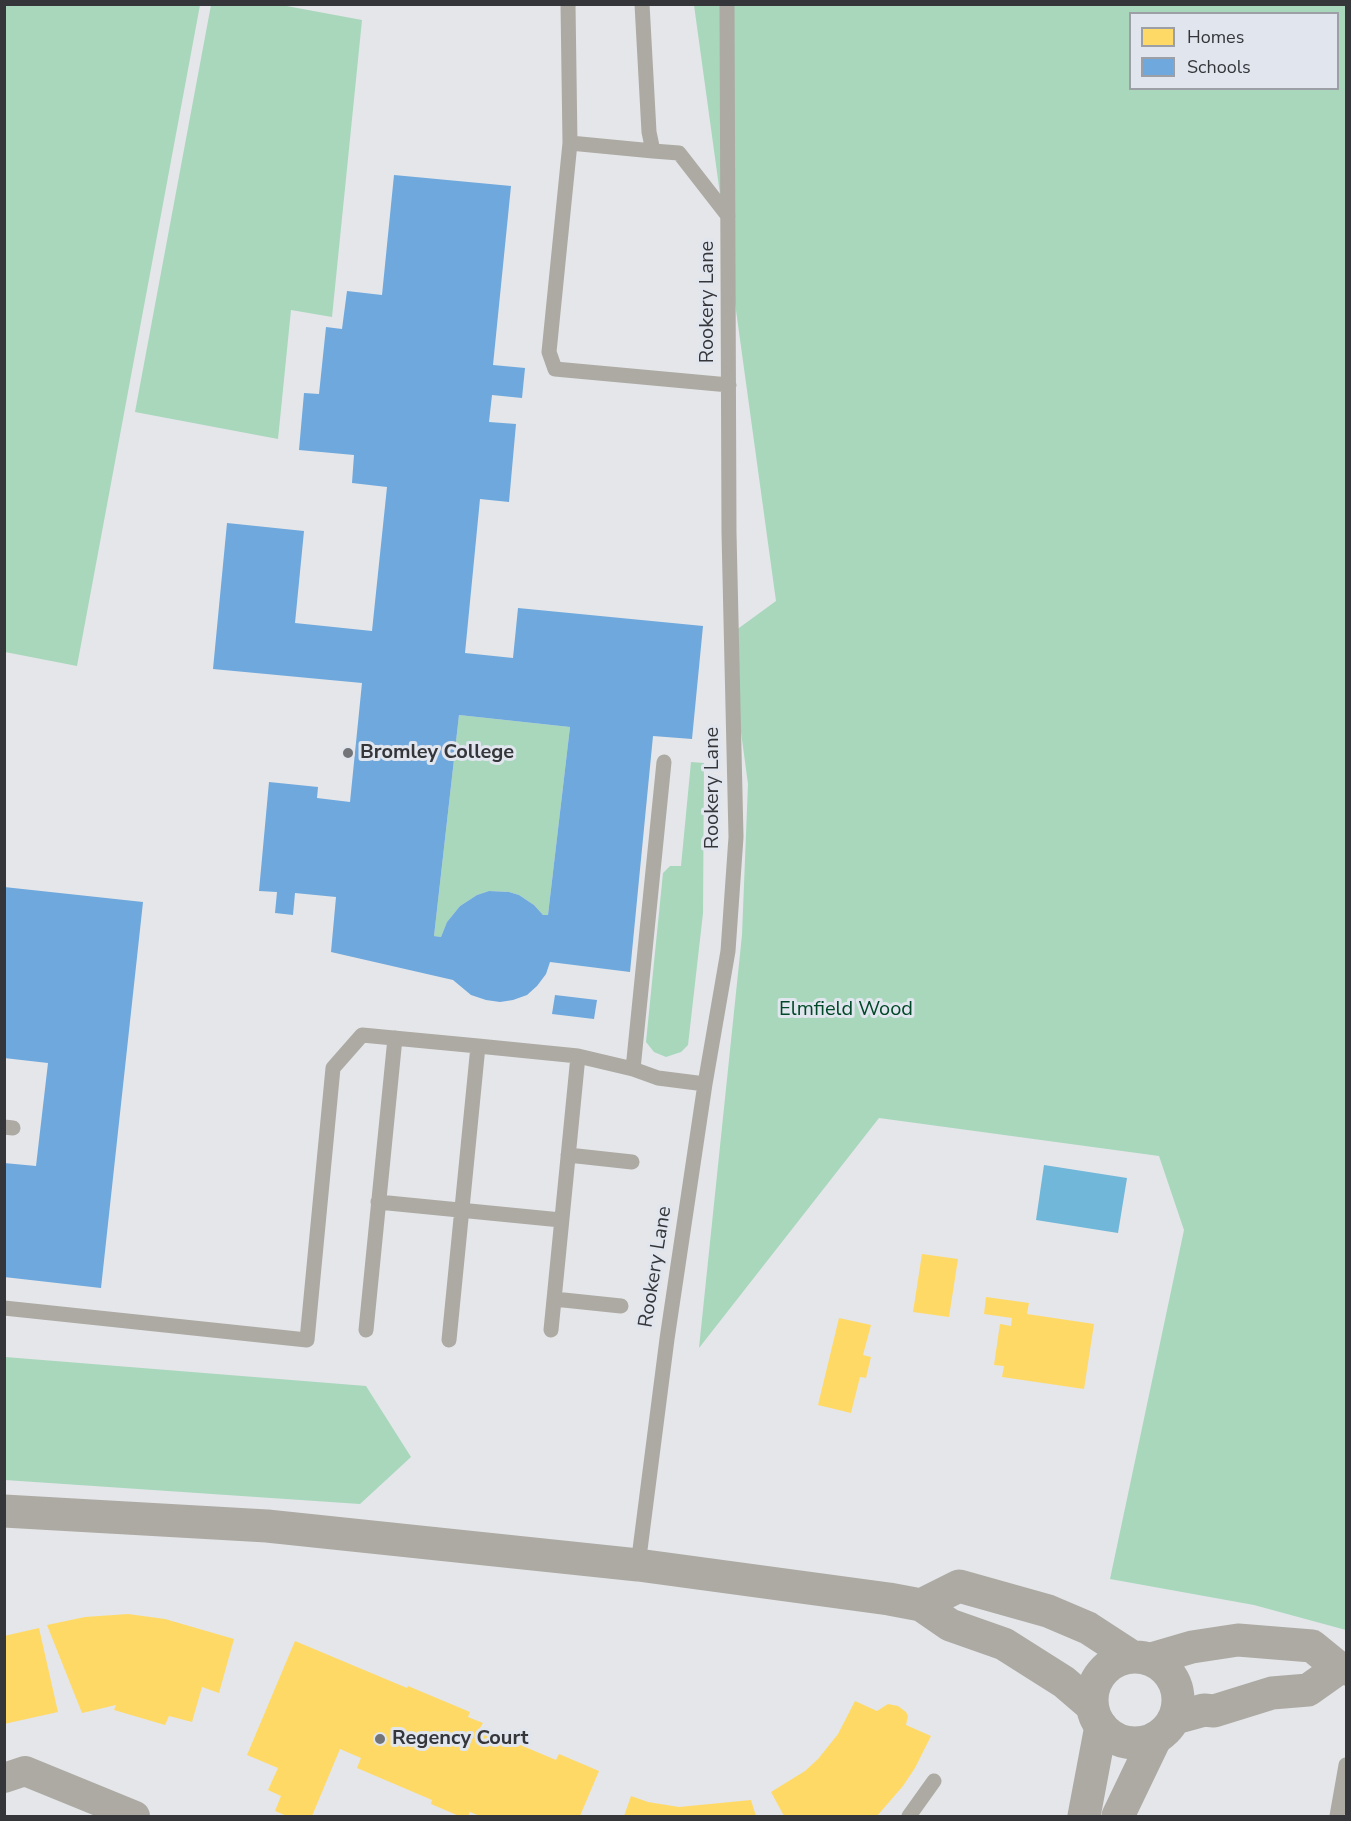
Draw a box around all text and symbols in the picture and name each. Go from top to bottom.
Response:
legend [1129,12,1339,90]
text: Homes [1187,25,1244,49]
text: Schools [1187,55,1251,79]
street label: Rookery Lane [696,241,720,363]
street label: Rookery Lane [701,727,725,849]
place label: Bromley College [360,741,514,765]
marker: Bromley College [341,746,355,760]
park label: Elmfield Wood [779,998,913,1022]
street label: Rookery Lane [635,1205,677,1329]
place label: Regency Court [392,1727,528,1751]
marker: Regency Court [373,1732,387,1746]

